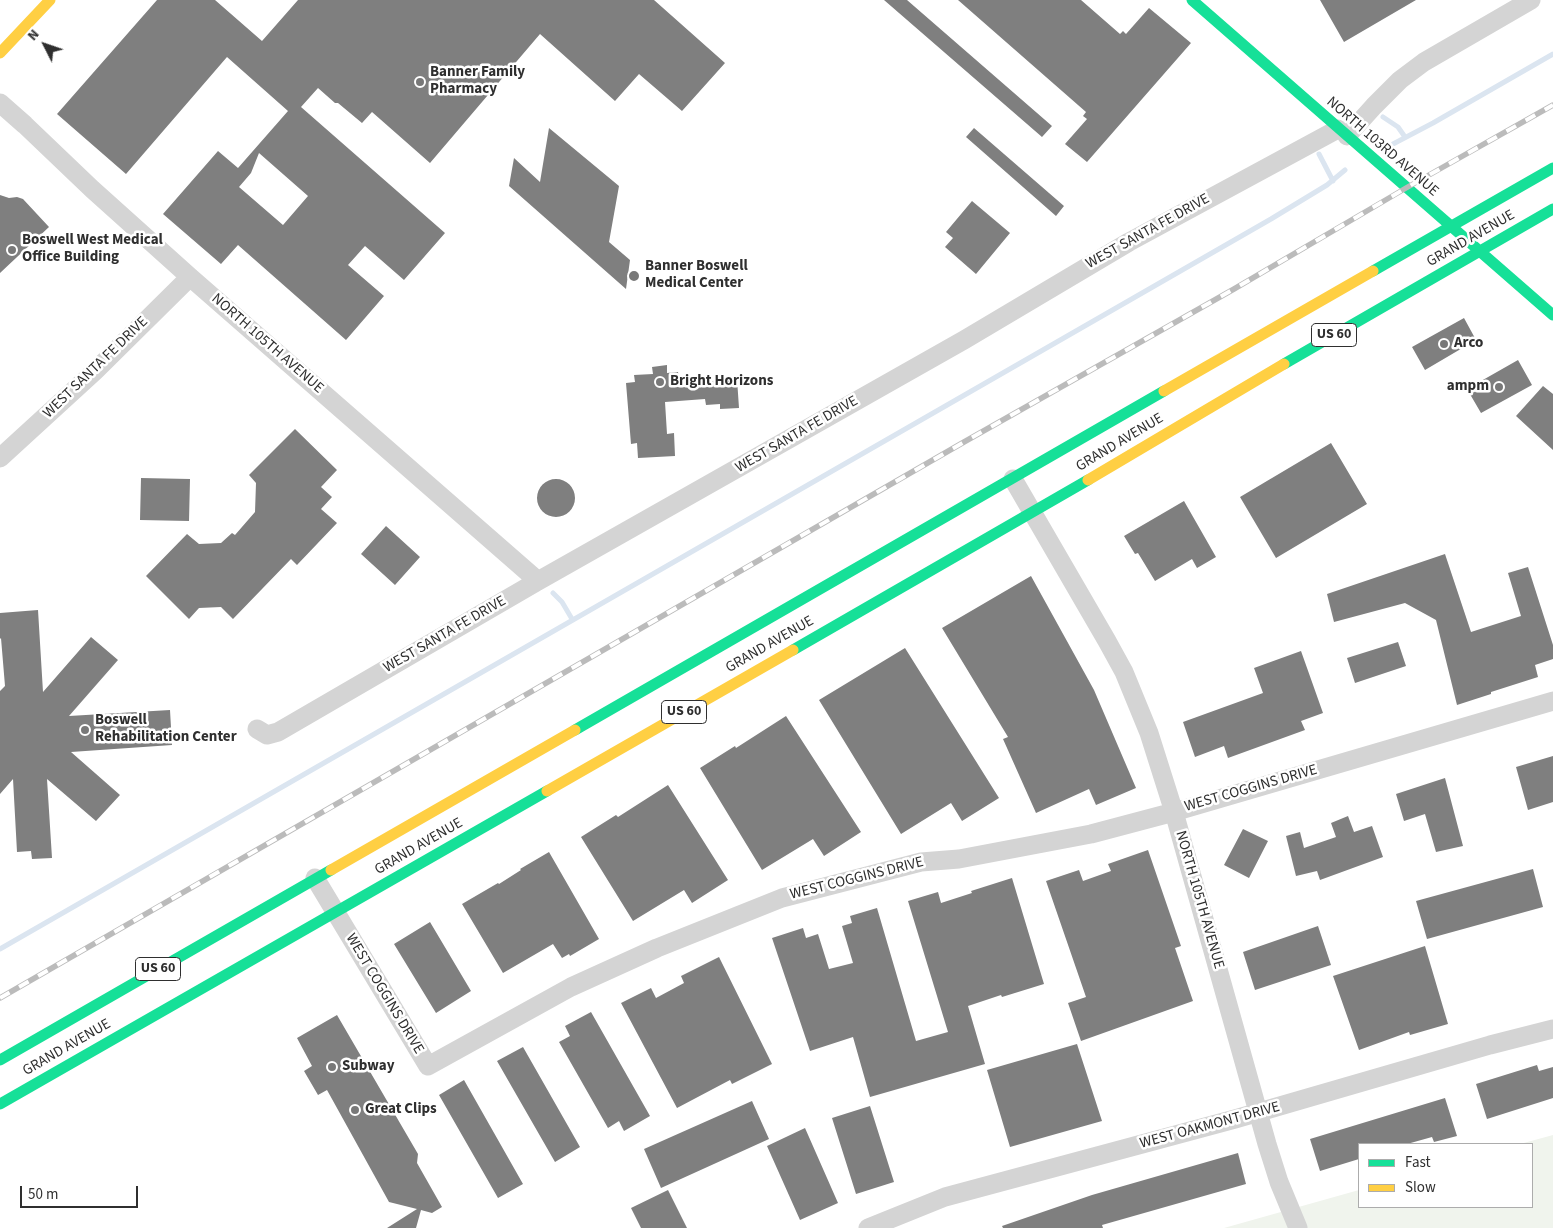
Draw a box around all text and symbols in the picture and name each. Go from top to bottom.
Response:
north arrow [20,20,70,70]
text: N [23,25,44,45]
place label: Banner Family Pharmacy [430,64,525,99]
marker: Banner Family Pharmacy [414,76,426,88]
street label: NORTH 103RD AVENUE [1322,93,1442,201]
street label: WEST SANTA FE DRIVE [1083,191,1213,273]
street label: GRAND AVENUE [1424,207,1518,271]
place label: Boswell West Medical Office Building [22,232,163,267]
marker: Boswell West Medical Office Building [6,244,18,256]
place label: Banner Boswell Medical Center [645,258,748,293]
marker: Banner Boswell Medical Center [627,269,641,283]
street label: NORTH 105TH AVENUE [207,290,327,398]
street label: WEST SANTA FE DRIVE [40,313,152,423]
road number: US 60 [1312,324,1356,346]
place label: Arco [1454,335,1483,353]
marker: Arco [1438,338,1450,350]
place label: Bright Horizons [670,373,773,391]
marker: Bright Horizons [654,376,666,388]
place label: ampm [1447,378,1489,396]
marker: ampm [1493,381,1505,393]
street label: WEST SANTA FE DRIVE [733,393,861,477]
street label: GRAND AVENUE [1073,410,1167,476]
street label: WEST SANTA FE DRIVE [381,593,509,677]
street label: GRAND AVENUE [723,613,817,677]
road number: US 60 [662,700,706,724]
place label: Boswell Rehabilitation Center [95,712,237,747]
marker: Boswell Rehabilitation Center [79,724,91,736]
street label: WEST COGGINS DRIVE [1183,761,1319,817]
street label: GRAND AVENUE [372,815,466,879]
street label: NORTH 105TH AVENUE [1171,829,1227,971]
street label: WEST COGGINS DRIVE [788,854,926,904]
street label: WEST COGGINS DRIVE [341,931,427,1057]
road number: US 60 [136,958,180,981]
street label: GRAND AVENUE [20,1016,114,1080]
place label: Subway [342,1058,395,1076]
marker: Subway [326,1061,338,1073]
street label: WEST OAKMONT DRIVE [1138,1099,1282,1153]
place label: Great Clips [365,1101,437,1119]
marker: Great Clips [349,1104,361,1116]
legend [1358,1143,1533,1208]
text: Fast [1405,1152,1431,1173]
scale bar [22,1176,140,1208]
text: Slow [1405,1177,1436,1198]
text: 50 m [28,1184,58,1205]

